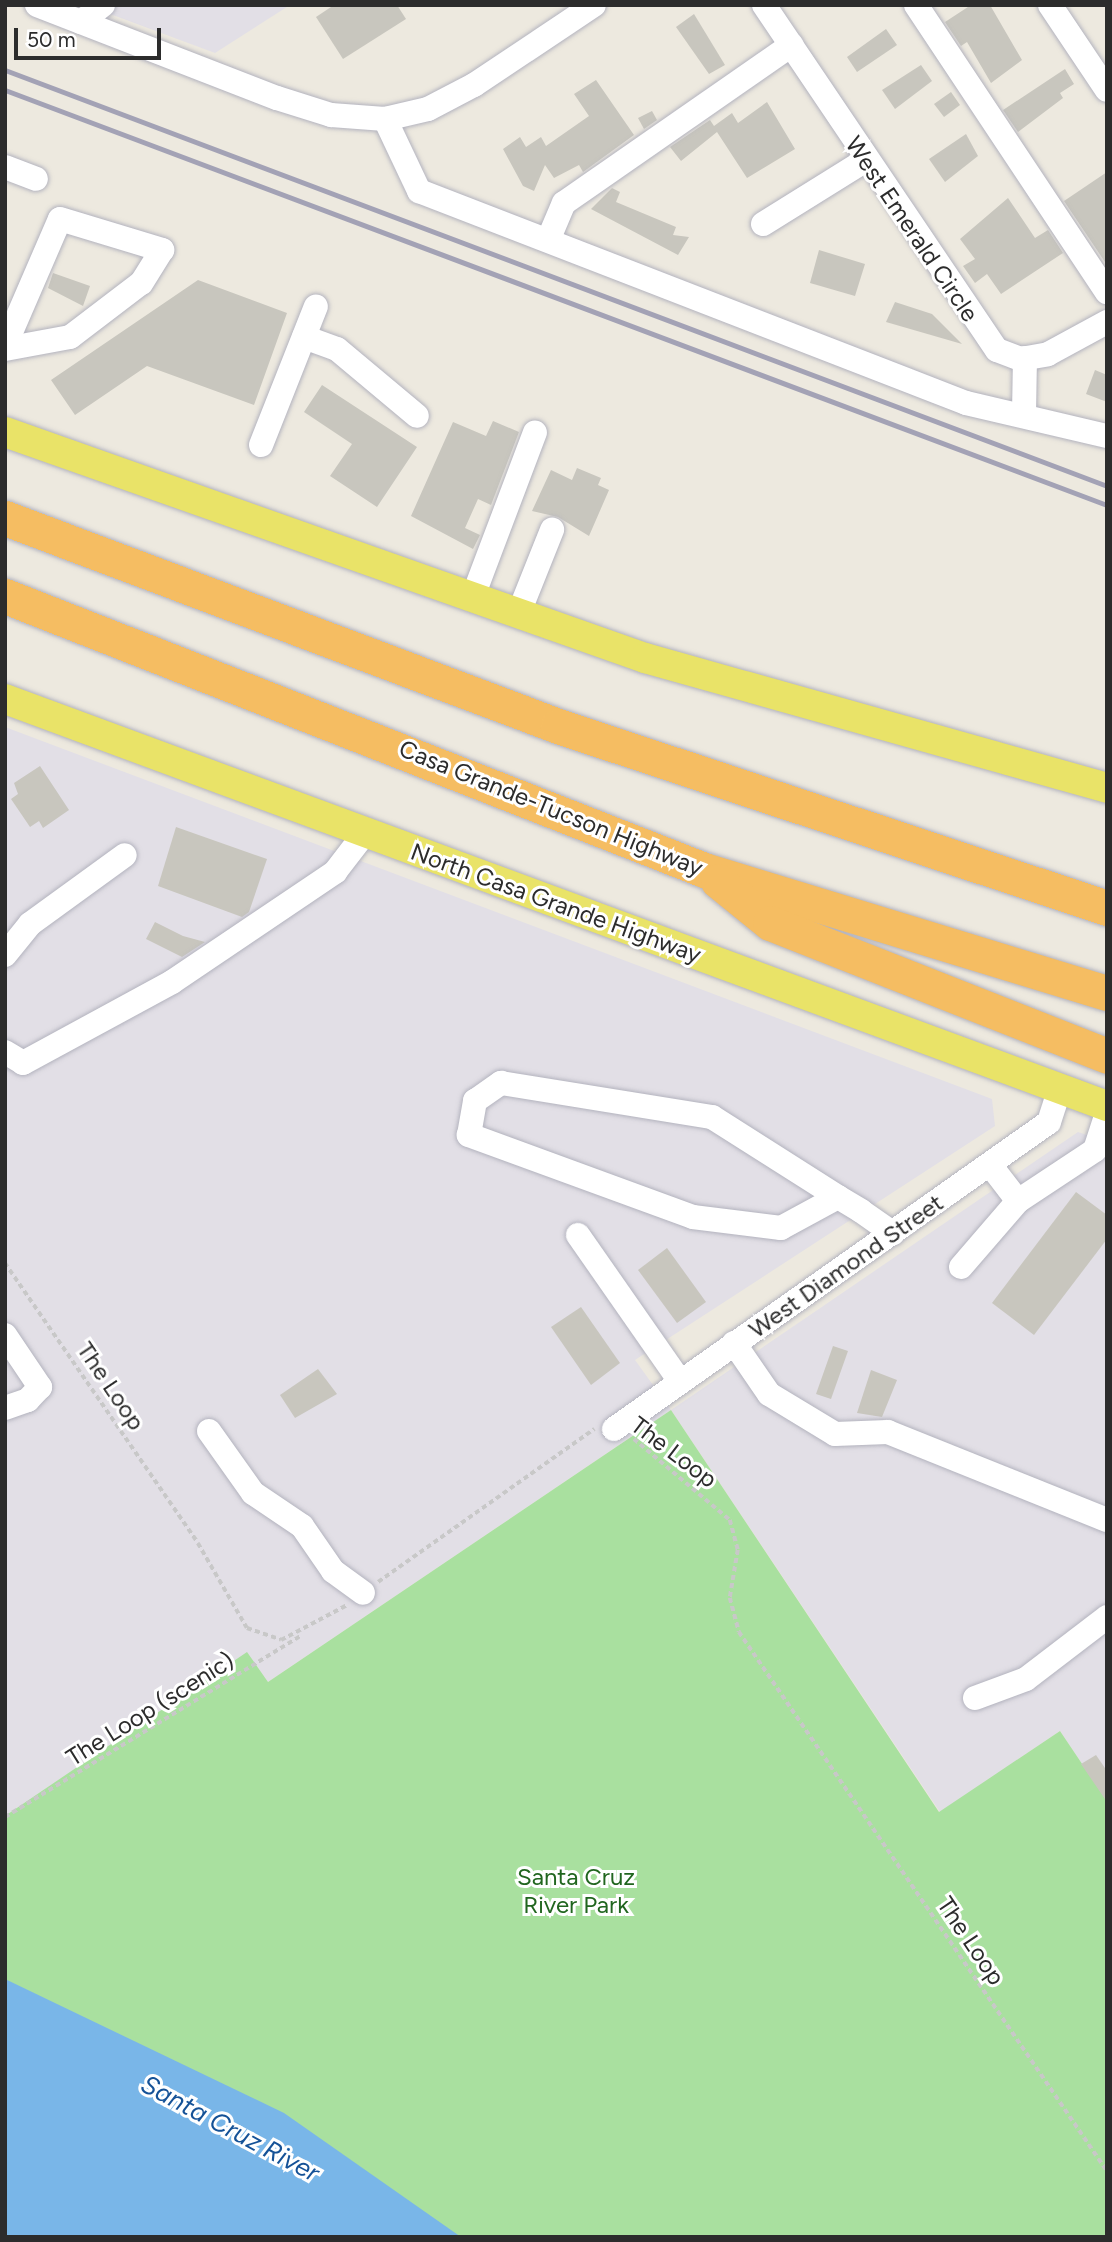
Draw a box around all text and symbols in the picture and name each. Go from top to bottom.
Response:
scale bar [18,14,164,58]
text: 50 m [27,27,76,52]
street label: West Emerald Circle [839,131,985,327]
street label: Casa Grande-Tucson Highway [395,734,707,882]
street label: North Casa Grande Highway [407,837,705,969]
street label: West Diamond Street [743,1188,949,1344]
street label: The Loop [71,1336,151,1436]
street label: The Loop [625,1410,723,1494]
street label: The Loop (scenic) [61,1646,239,1772]
park label: Santa Cruz River Park [517,1863,635,1919]
street label: The Loop [931,1891,1011,1991]
water label: Santa Cruz River [136,2069,324,2189]

